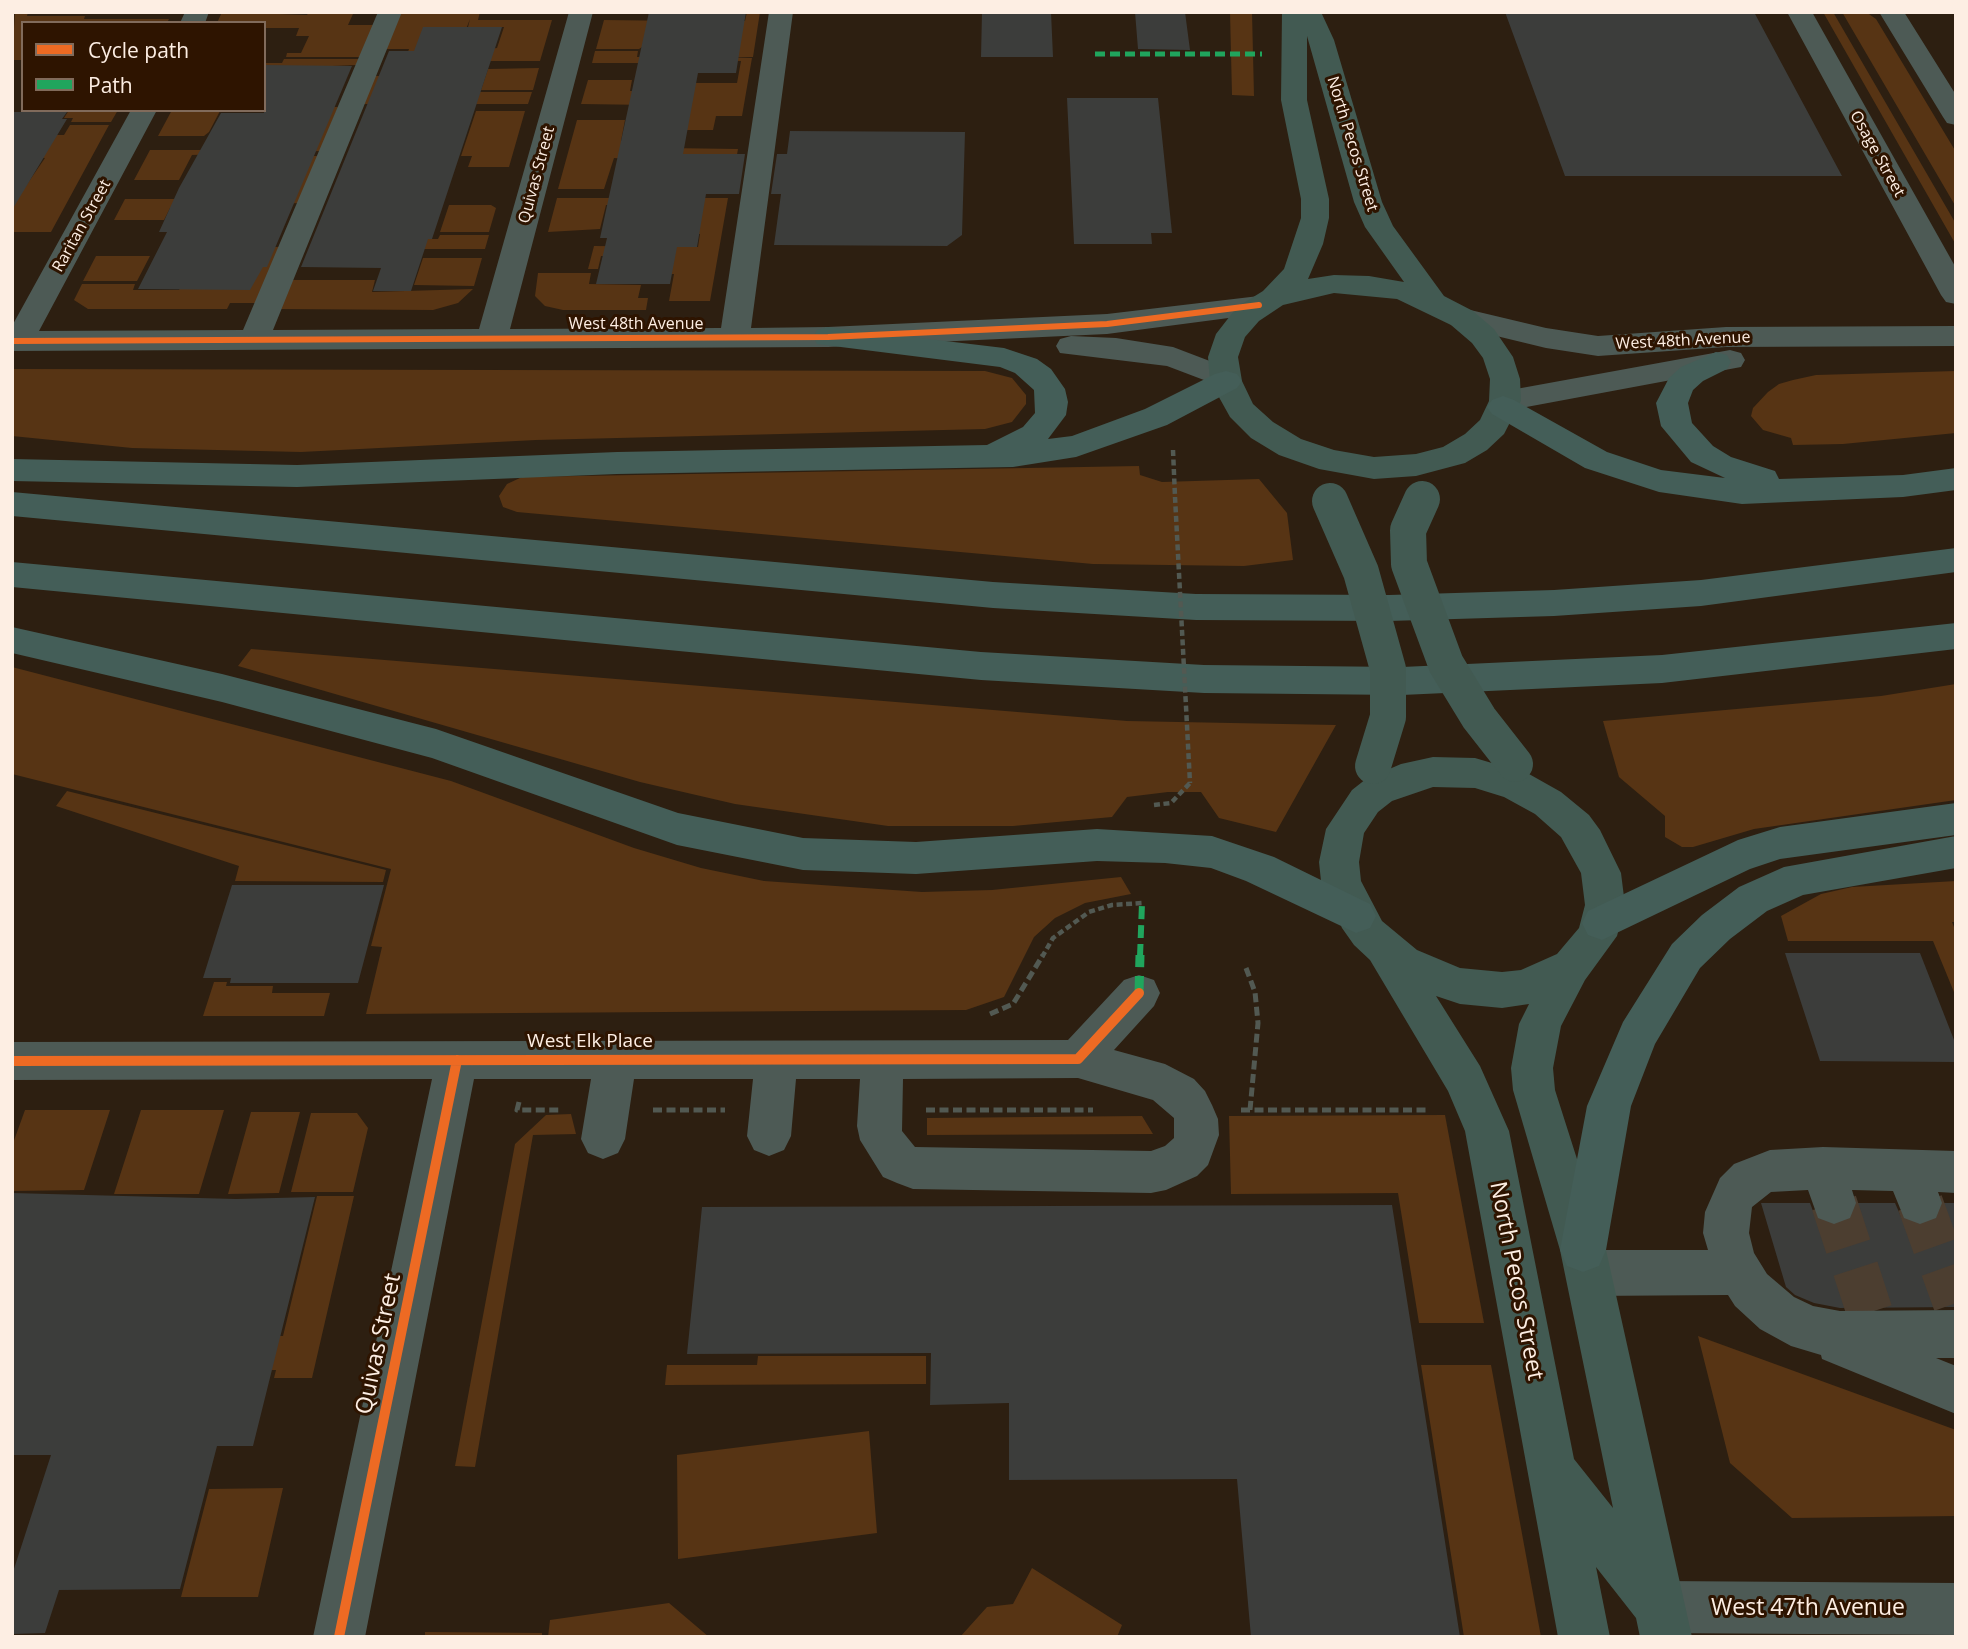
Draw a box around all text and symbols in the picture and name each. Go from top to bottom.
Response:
legend [21,21,266,112]
text: Cycle path [88,36,189,64]
text: Path [88,71,133,99]
street label: North Pecos Street [1322,74,1382,214]
street label: Osage Street [1845,108,1909,200]
street label: Quivas Street [515,124,559,226]
street label: Raritan Street [49,176,115,276]
street label: West 48th Avenue [569,314,703,334]
street label: West 48th Avenue [1615,328,1751,354]
street label: West Elk Place [527,1031,653,1053]
street label: North Pecos Street [1483,1179,1549,1383]
street label: Quivas Street [351,1271,407,1417]
street label: West 47th Avenue [1711,1594,1905,1622]

